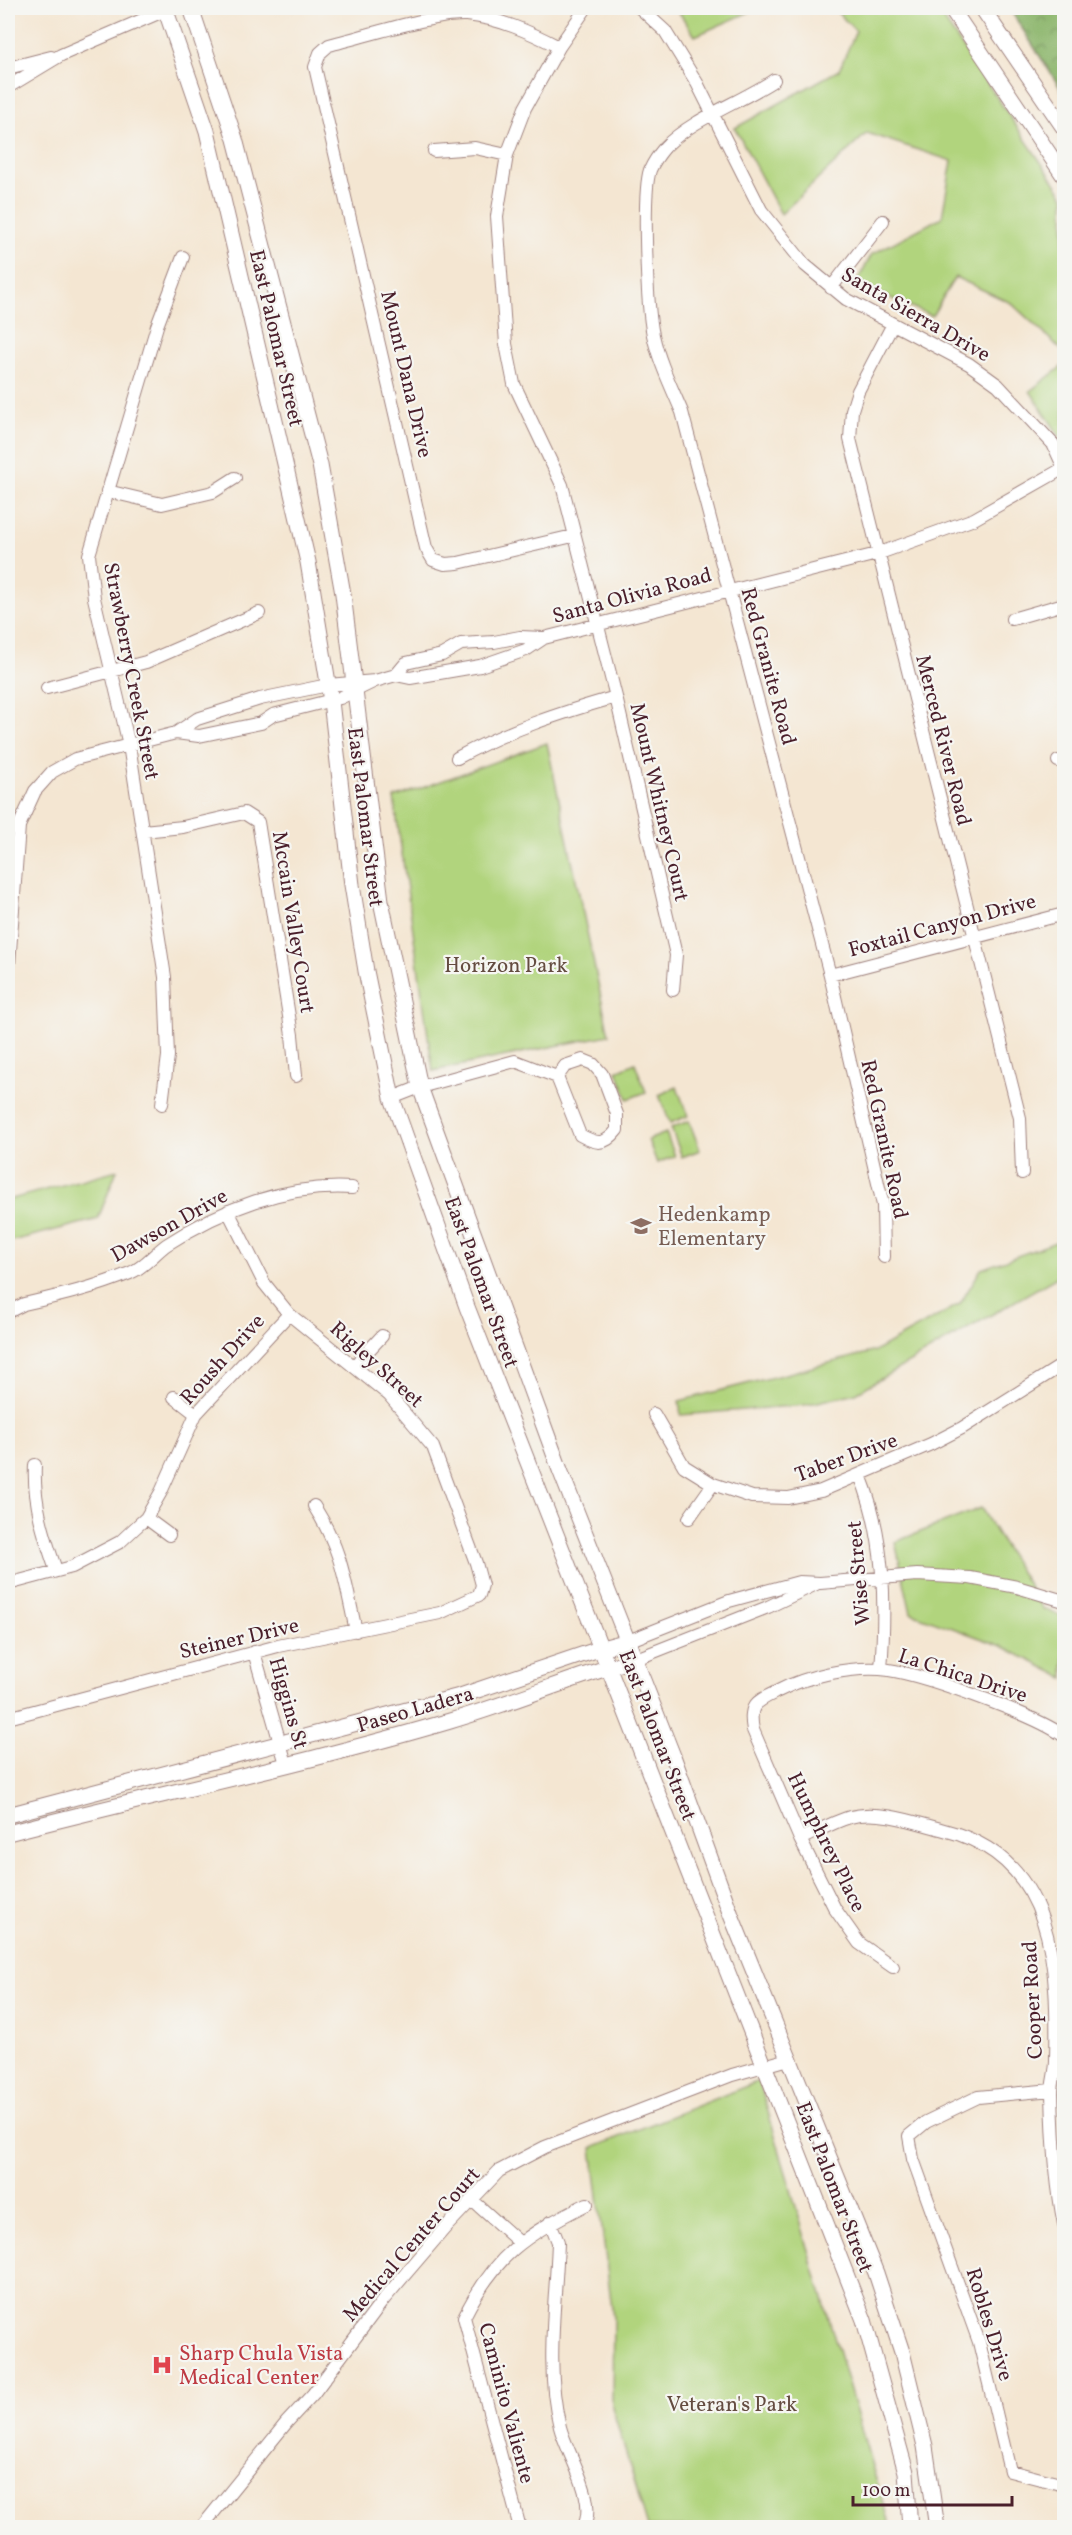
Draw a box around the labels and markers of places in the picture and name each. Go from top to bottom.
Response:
place label: Hedenkamp Elementary [658,1201,771,1254]
school or university icon: Hedenkamp Elementary [629,1214,653,1238]
place label: Sharp Chula Vista Medical Center [179,2340,343,2393]
hospital icon: Sharp Chula Vista Medical Center [150,2353,174,2377]

